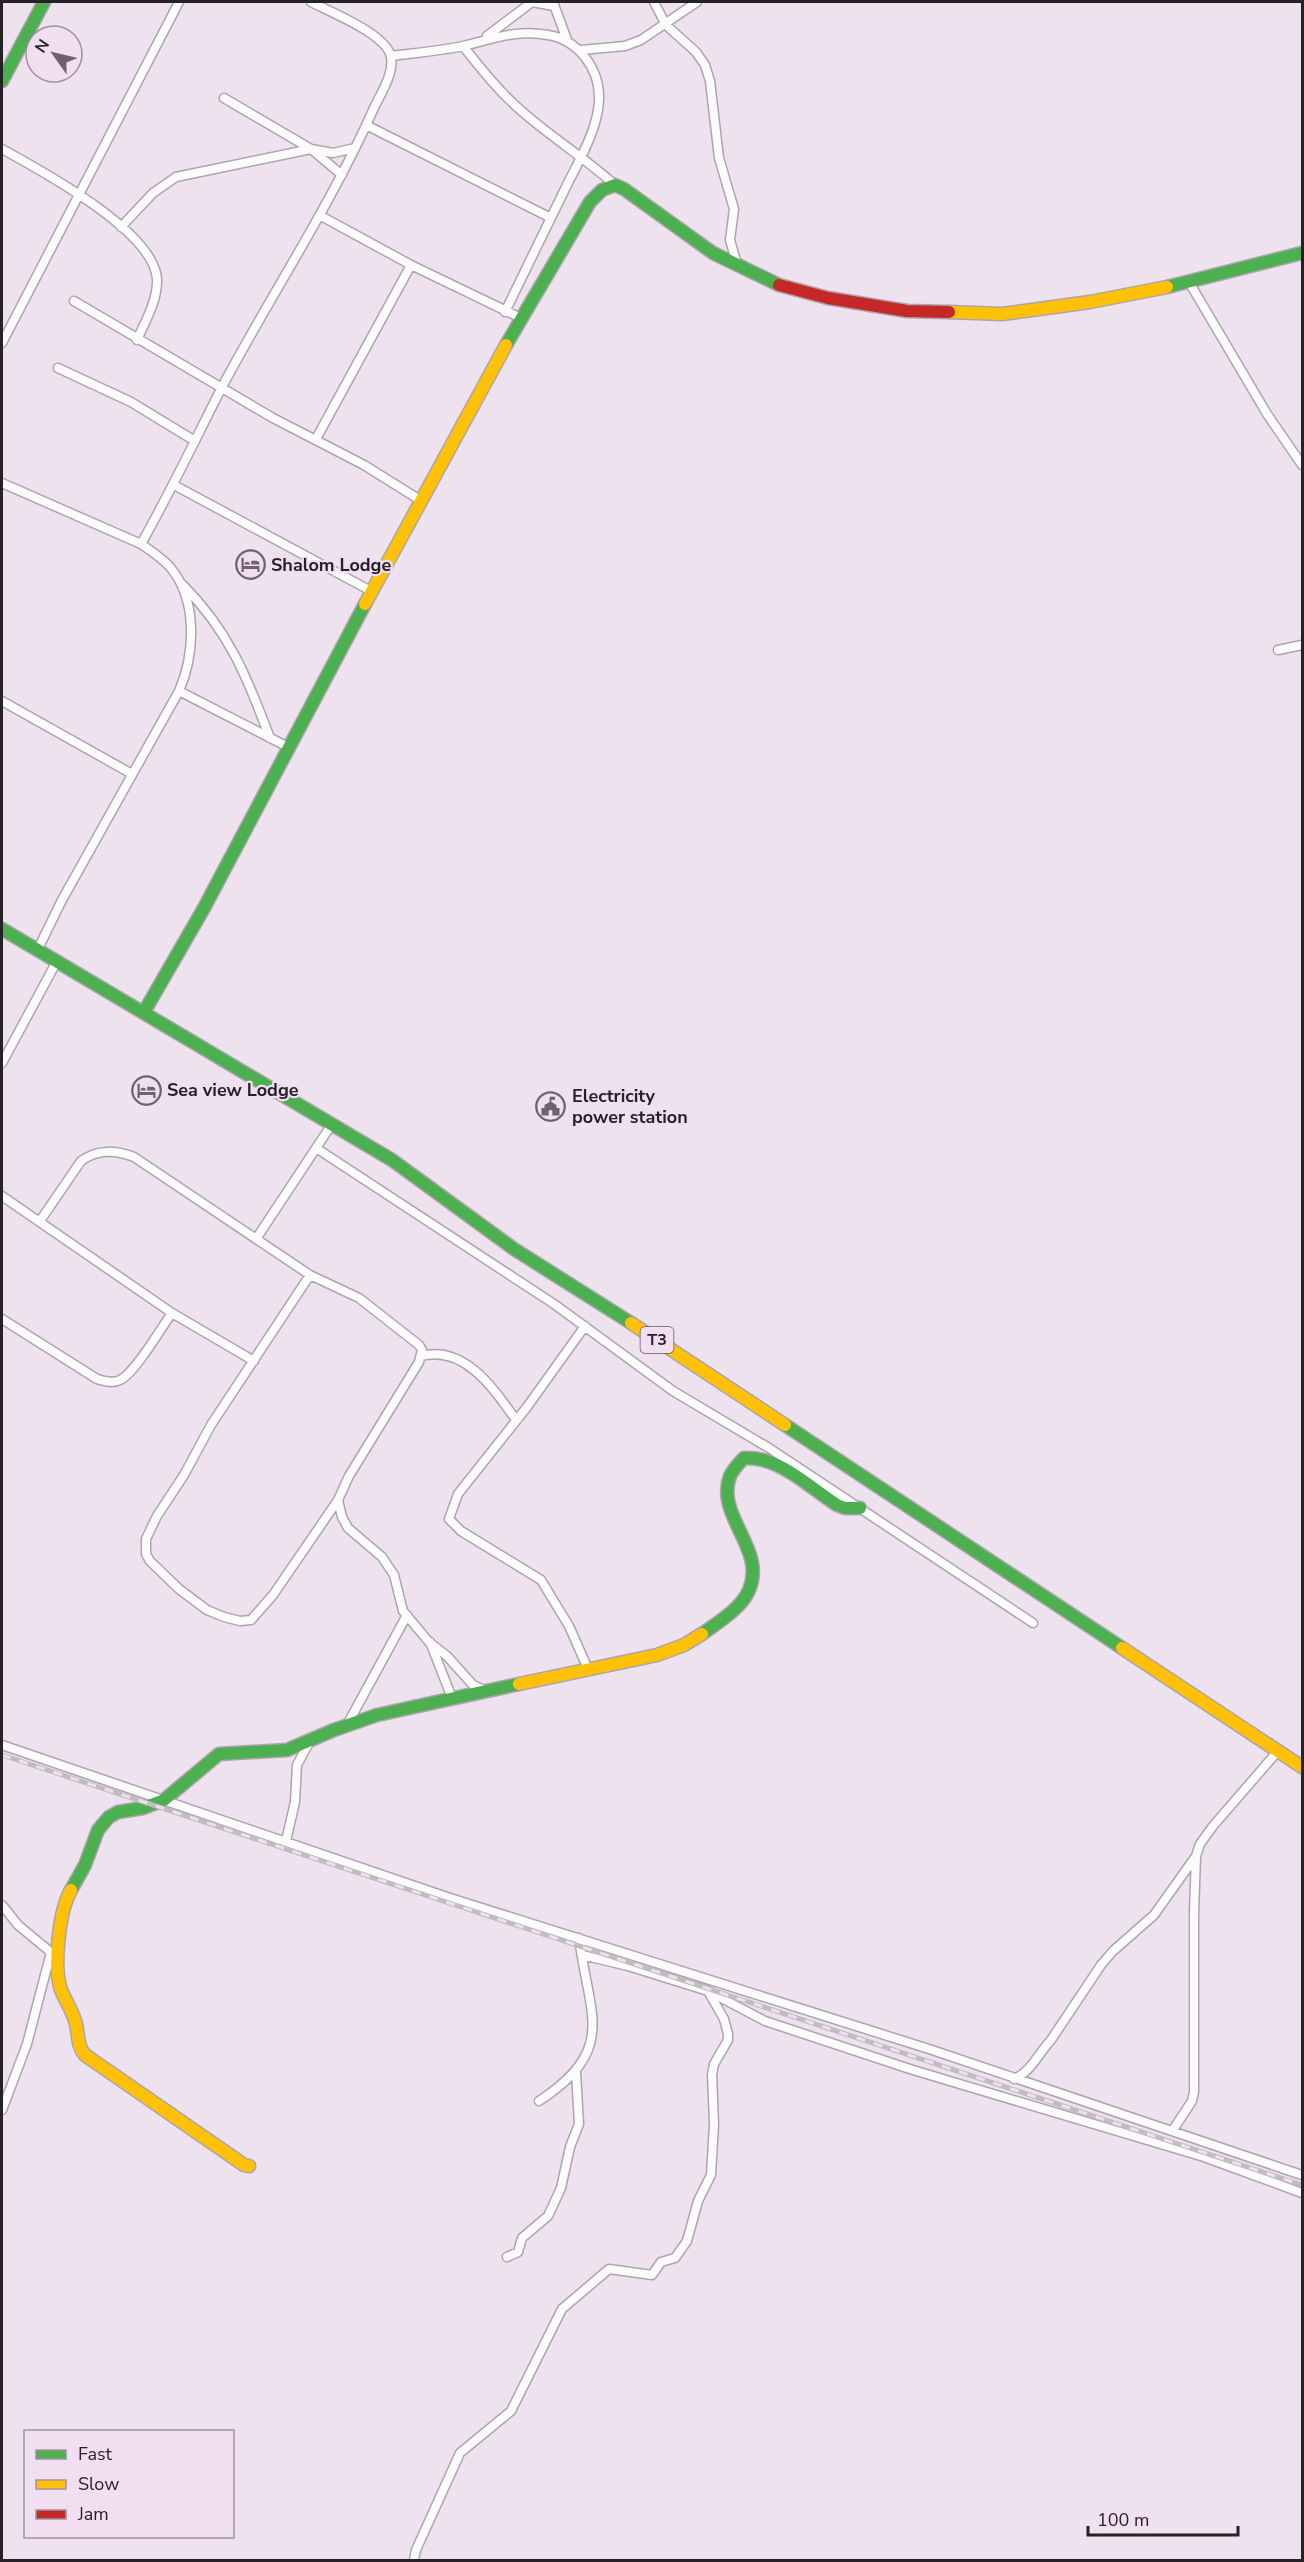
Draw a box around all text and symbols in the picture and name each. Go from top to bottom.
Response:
north arrow [24,24,84,84]
text: N [30,35,55,57]
hotel icon: Shalom Lodge [234,549,266,581]
place label: Shalom Lodge [271,553,391,577]
hotel icon: Sea view Lodge [130,1074,162,1106]
place label: Sea view Lodge [167,1078,299,1102]
place label: Electricity power station [572,1084,688,1129]
public building icon: Electricity power station [535,1090,567,1122]
road number: T3 [640,1327,674,1353]
legend [24,2430,234,2538]
text: Fast [78,2442,113,2466]
text: Slow [78,2472,119,2496]
scale bar [1088,2499,1238,2537]
text: Jam [77,2502,109,2526]
text: 100 m [1097,2508,1149,2532]

